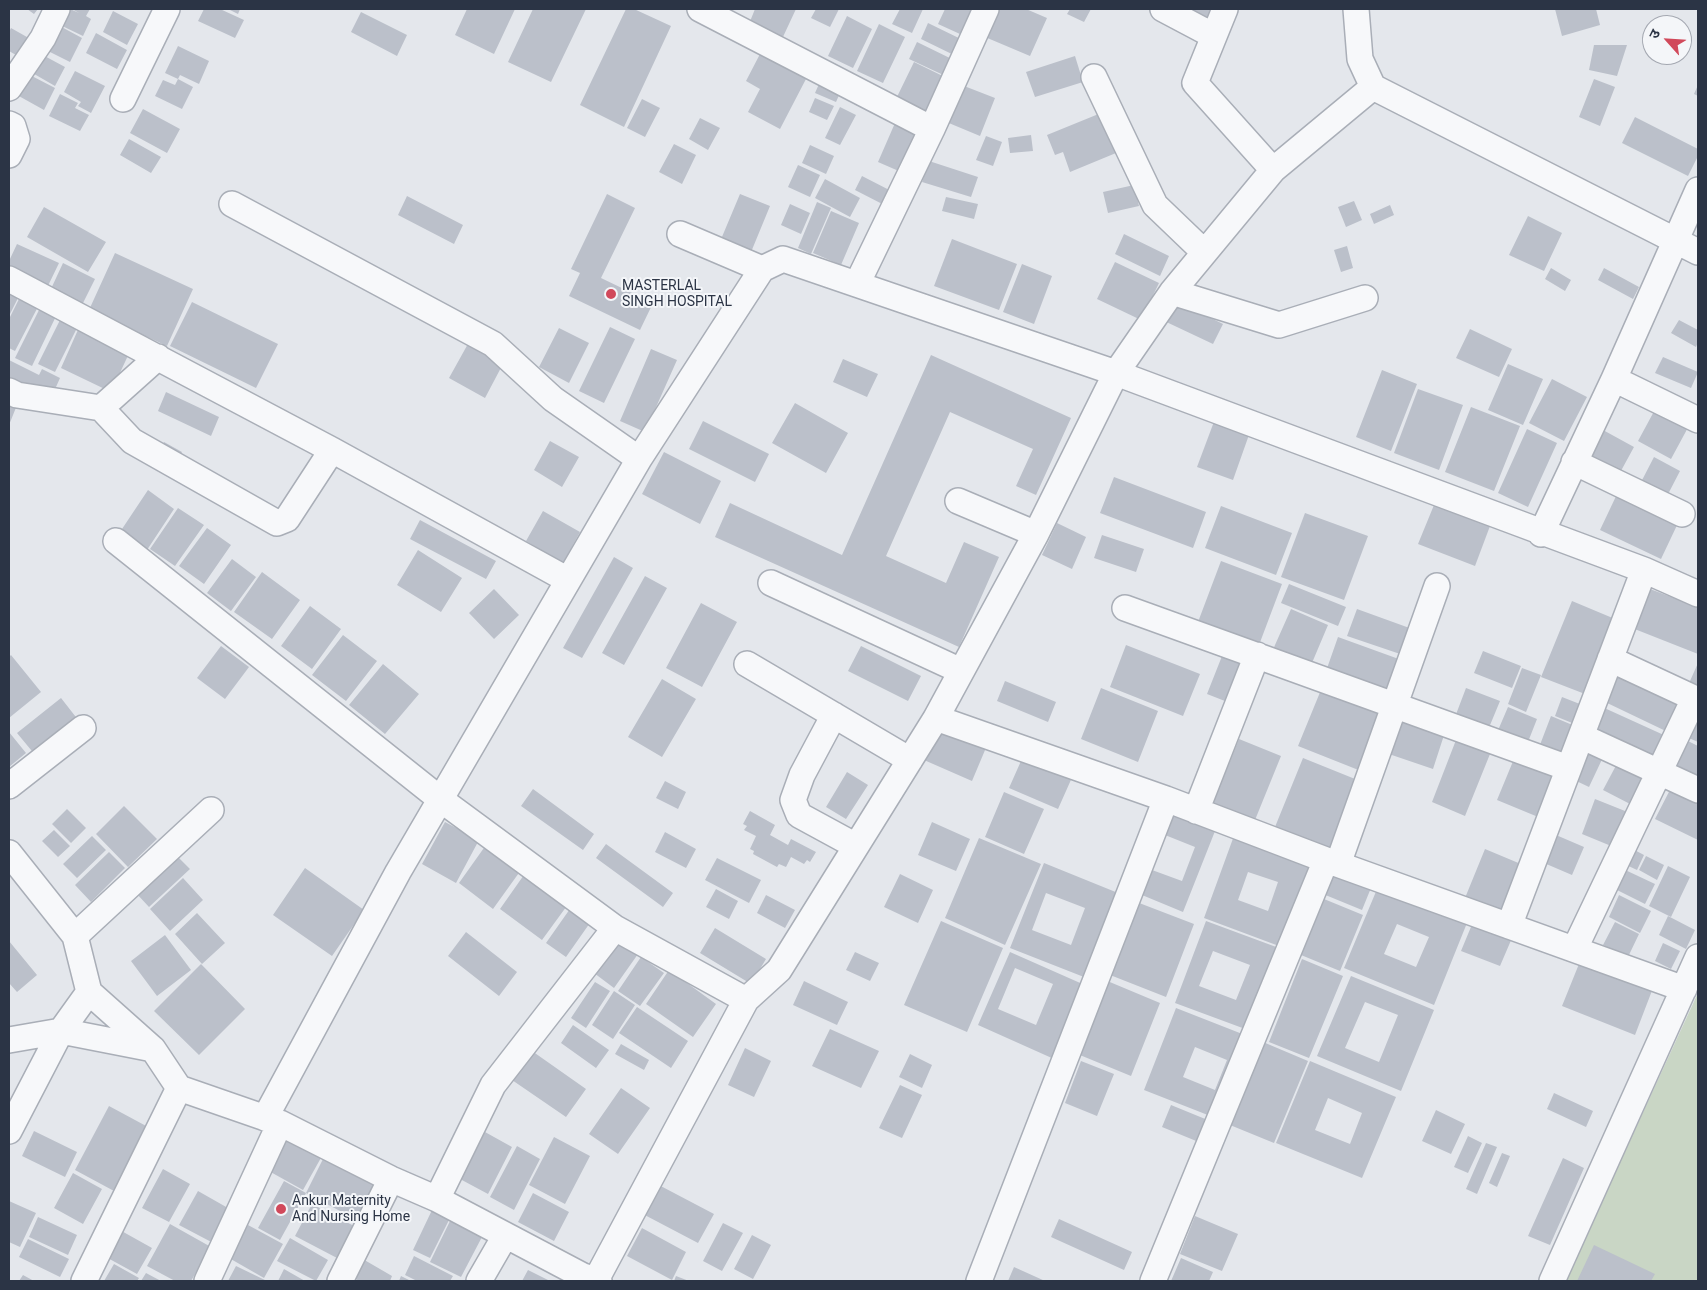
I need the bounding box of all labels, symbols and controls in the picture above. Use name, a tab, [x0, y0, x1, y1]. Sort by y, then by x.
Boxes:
north arrow	[1642, 15, 1692, 65]
text: उ	[1645, 27, 1663, 41]
place label: MASTERLAL SINGH HOSPITAL	[622, 278, 732, 310]
marker: MASTERLAL SINGH HOSPITAL	[604, 287, 618, 301]
place label: Ankur Maternity And Nursing Home	[292, 1193, 410, 1226]
marker: Ankur Maternity And Nursing Home	[274, 1202, 288, 1216]

